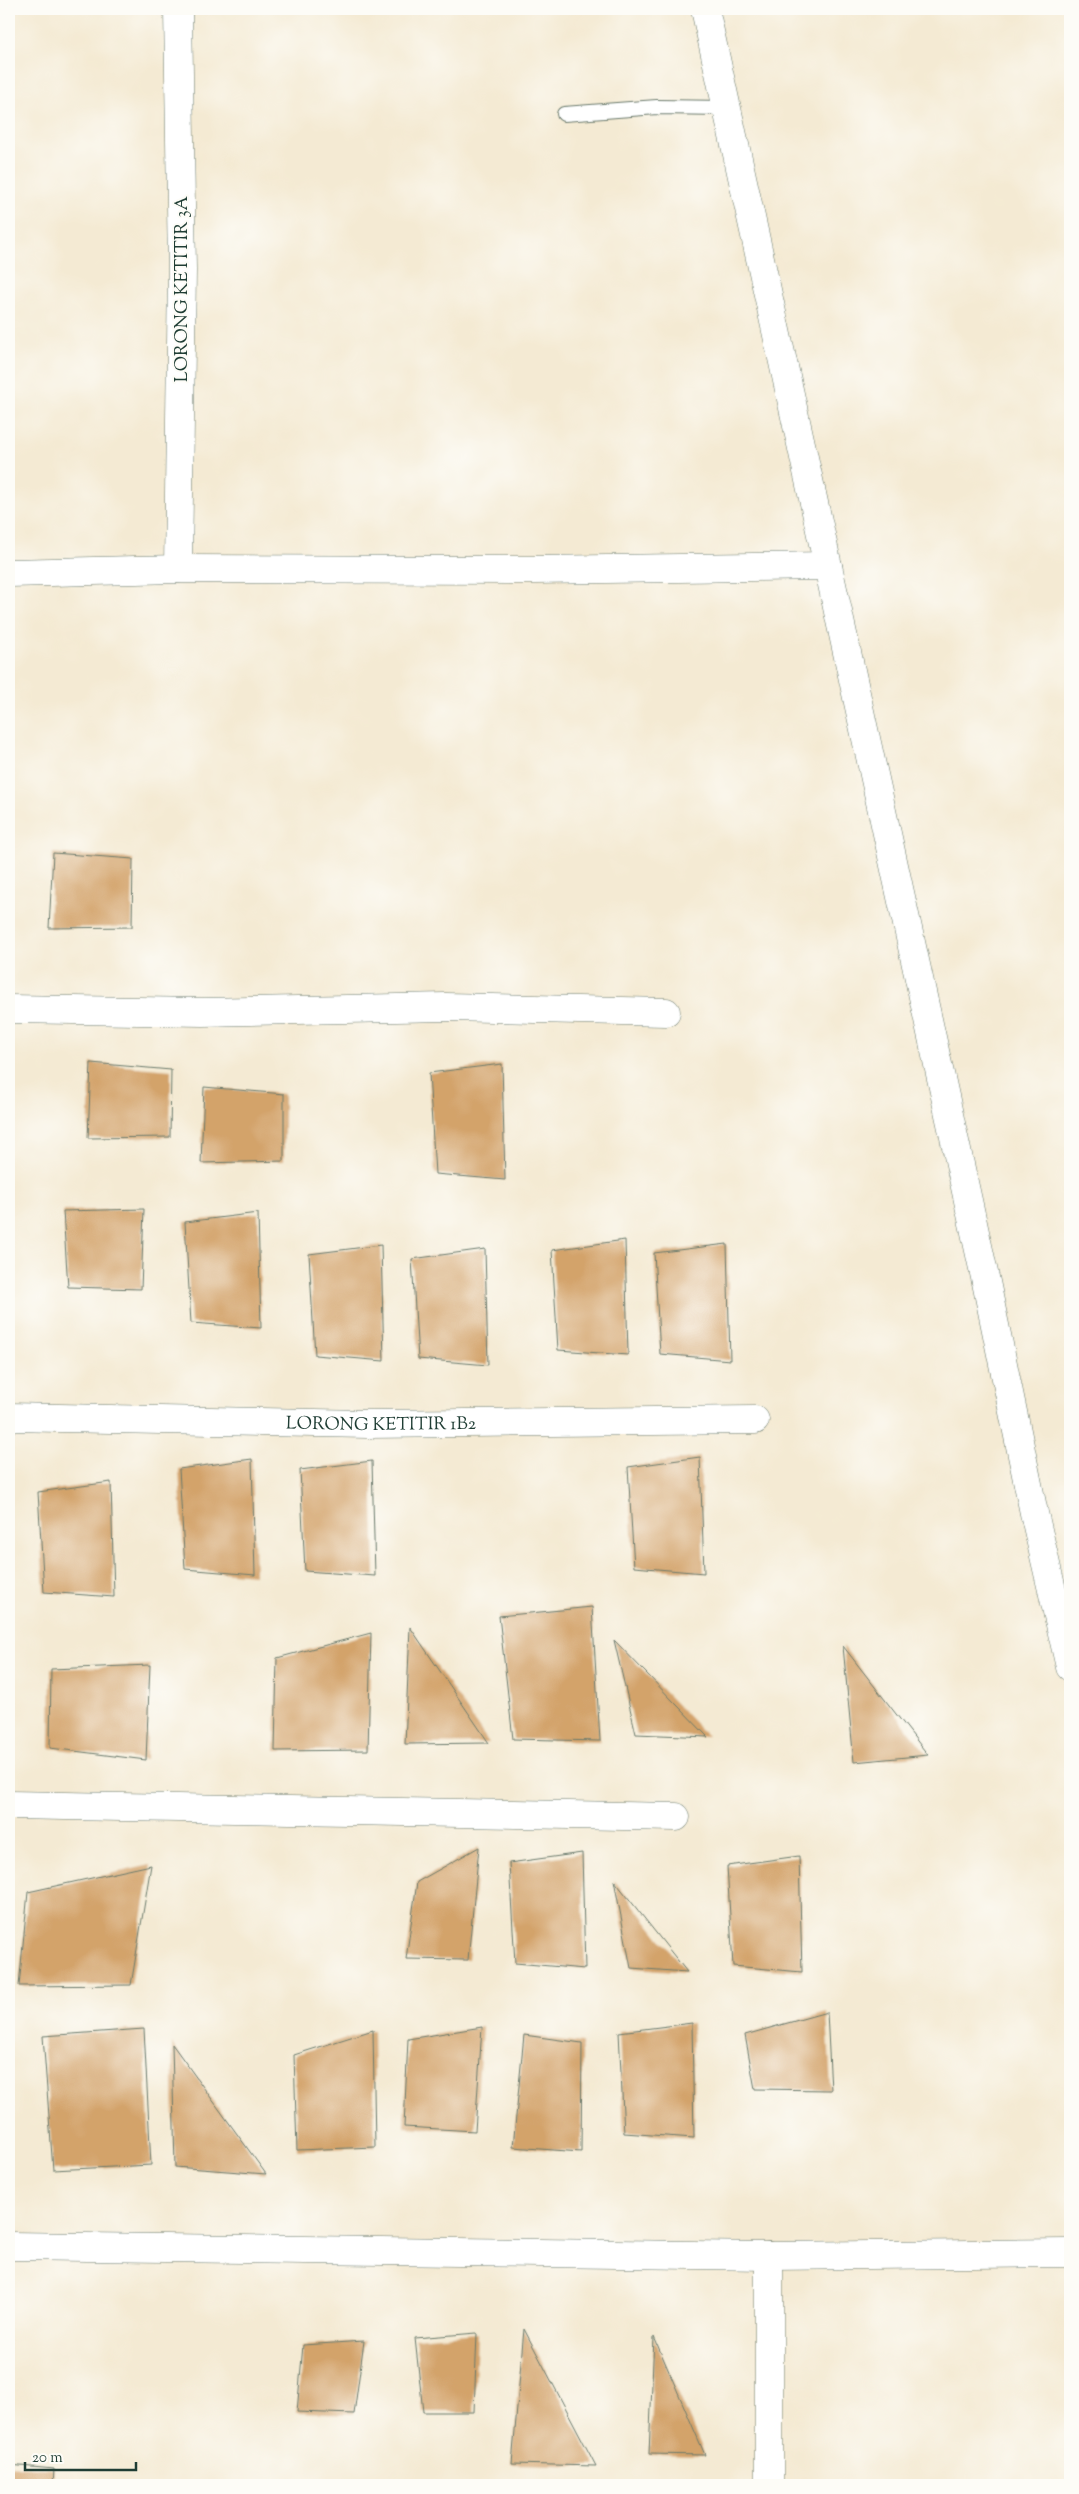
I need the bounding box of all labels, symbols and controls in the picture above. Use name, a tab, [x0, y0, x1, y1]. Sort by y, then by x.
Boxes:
street label: LORONG KETITIR 3A	[170, 195, 196, 382]
street label: LORONG KETITIR 1B2	[286, 1411, 477, 1439]
scale bar	[25, 2439, 136, 2471]
text: 20 m	[32, 2448, 63, 2469]

